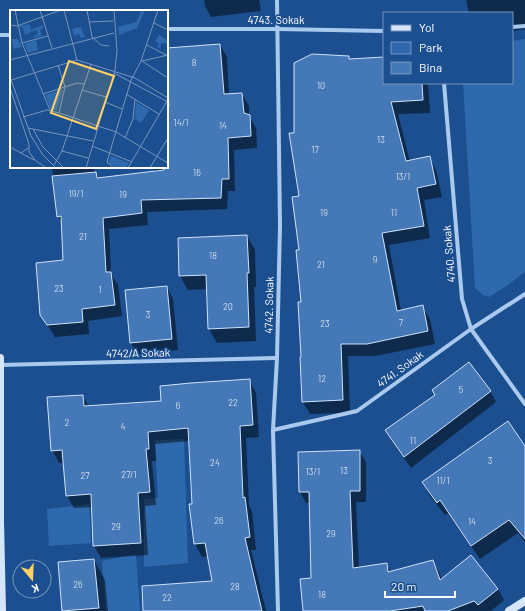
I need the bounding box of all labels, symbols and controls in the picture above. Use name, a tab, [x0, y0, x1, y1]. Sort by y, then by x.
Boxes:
inset map	[10, 10, 168, 168]
legend	[383, 12, 513, 84]
street label: 4743. Sokak	[248, 13, 305, 26]
text: Yol	[419, 20, 434, 34]
text: Park	[419, 40, 443, 54]
house number: 8	[192, 57, 197, 68]
text: Bina	[419, 60, 442, 74]
house number: 10	[317, 80, 325, 91]
house number: 14/1	[174, 117, 188, 128]
house number: 14	[219, 120, 227, 131]
house number: 13	[377, 134, 385, 145]
house number: 17	[311, 144, 319, 155]
house number: 16	[193, 167, 201, 178]
house number: 13/1	[396, 171, 410, 182]
house number: 19/1	[69, 188, 83, 199]
house number: 19	[119, 189, 127, 200]
house number: 19	[320, 207, 328, 218]
house number: 11	[391, 207, 397, 218]
street label: 4740. Sokak	[439, 224, 457, 283]
house number: 21	[79, 231, 87, 242]
house number: 18	[209, 250, 217, 261]
house number: 9	[373, 254, 378, 265]
house number: 21	[317, 259, 325, 270]
street label: 4742. Sokak	[262, 276, 276, 334]
house number: 23	[54, 283, 64, 294]
house number: 1	[98, 284, 102, 295]
house number: 20	[223, 301, 233, 312]
house number: 3	[146, 309, 151, 320]
house number: 7	[399, 317, 404, 328]
house number: 23	[320, 318, 330, 329]
street label: 4742/A Sokak	[106, 345, 171, 360]
street label: 4741. Sokak	[374, 347, 426, 390]
house number: 12	[318, 373, 326, 384]
house number: 5	[459, 384, 464, 395]
house number: 22	[228, 397, 238, 408]
house number: 6	[176, 400, 181, 411]
house number: 2	[65, 417, 70, 428]
house number: 4	[121, 421, 126, 432]
house number: 11	[410, 435, 416, 446]
house number: 3	[488, 455, 493, 466]
house number: 24	[210, 457, 220, 468]
house number: 13	[340, 465, 348, 476]
house number: 13/1	[306, 466, 320, 477]
house number: 27/1	[121, 469, 137, 480]
house number: 27	[80, 470, 90, 481]
house number: 11/1	[436, 475, 450, 486]
house number: 26	[214, 515, 224, 526]
house number: 14	[468, 516, 476, 527]
house number: 29	[111, 521, 121, 532]
house number: 29	[326, 528, 336, 539]
north arrow	[12, 559, 52, 599]
scale bar	[385, 573, 455, 599]
house number: 26	[73, 579, 83, 590]
text: 20 m	[391, 579, 417, 593]
house number: 28	[230, 581, 240, 592]
text: K	[30, 582, 41, 596]
house number: 18	[318, 589, 326, 600]
house number: 22	[162, 592, 172, 603]

